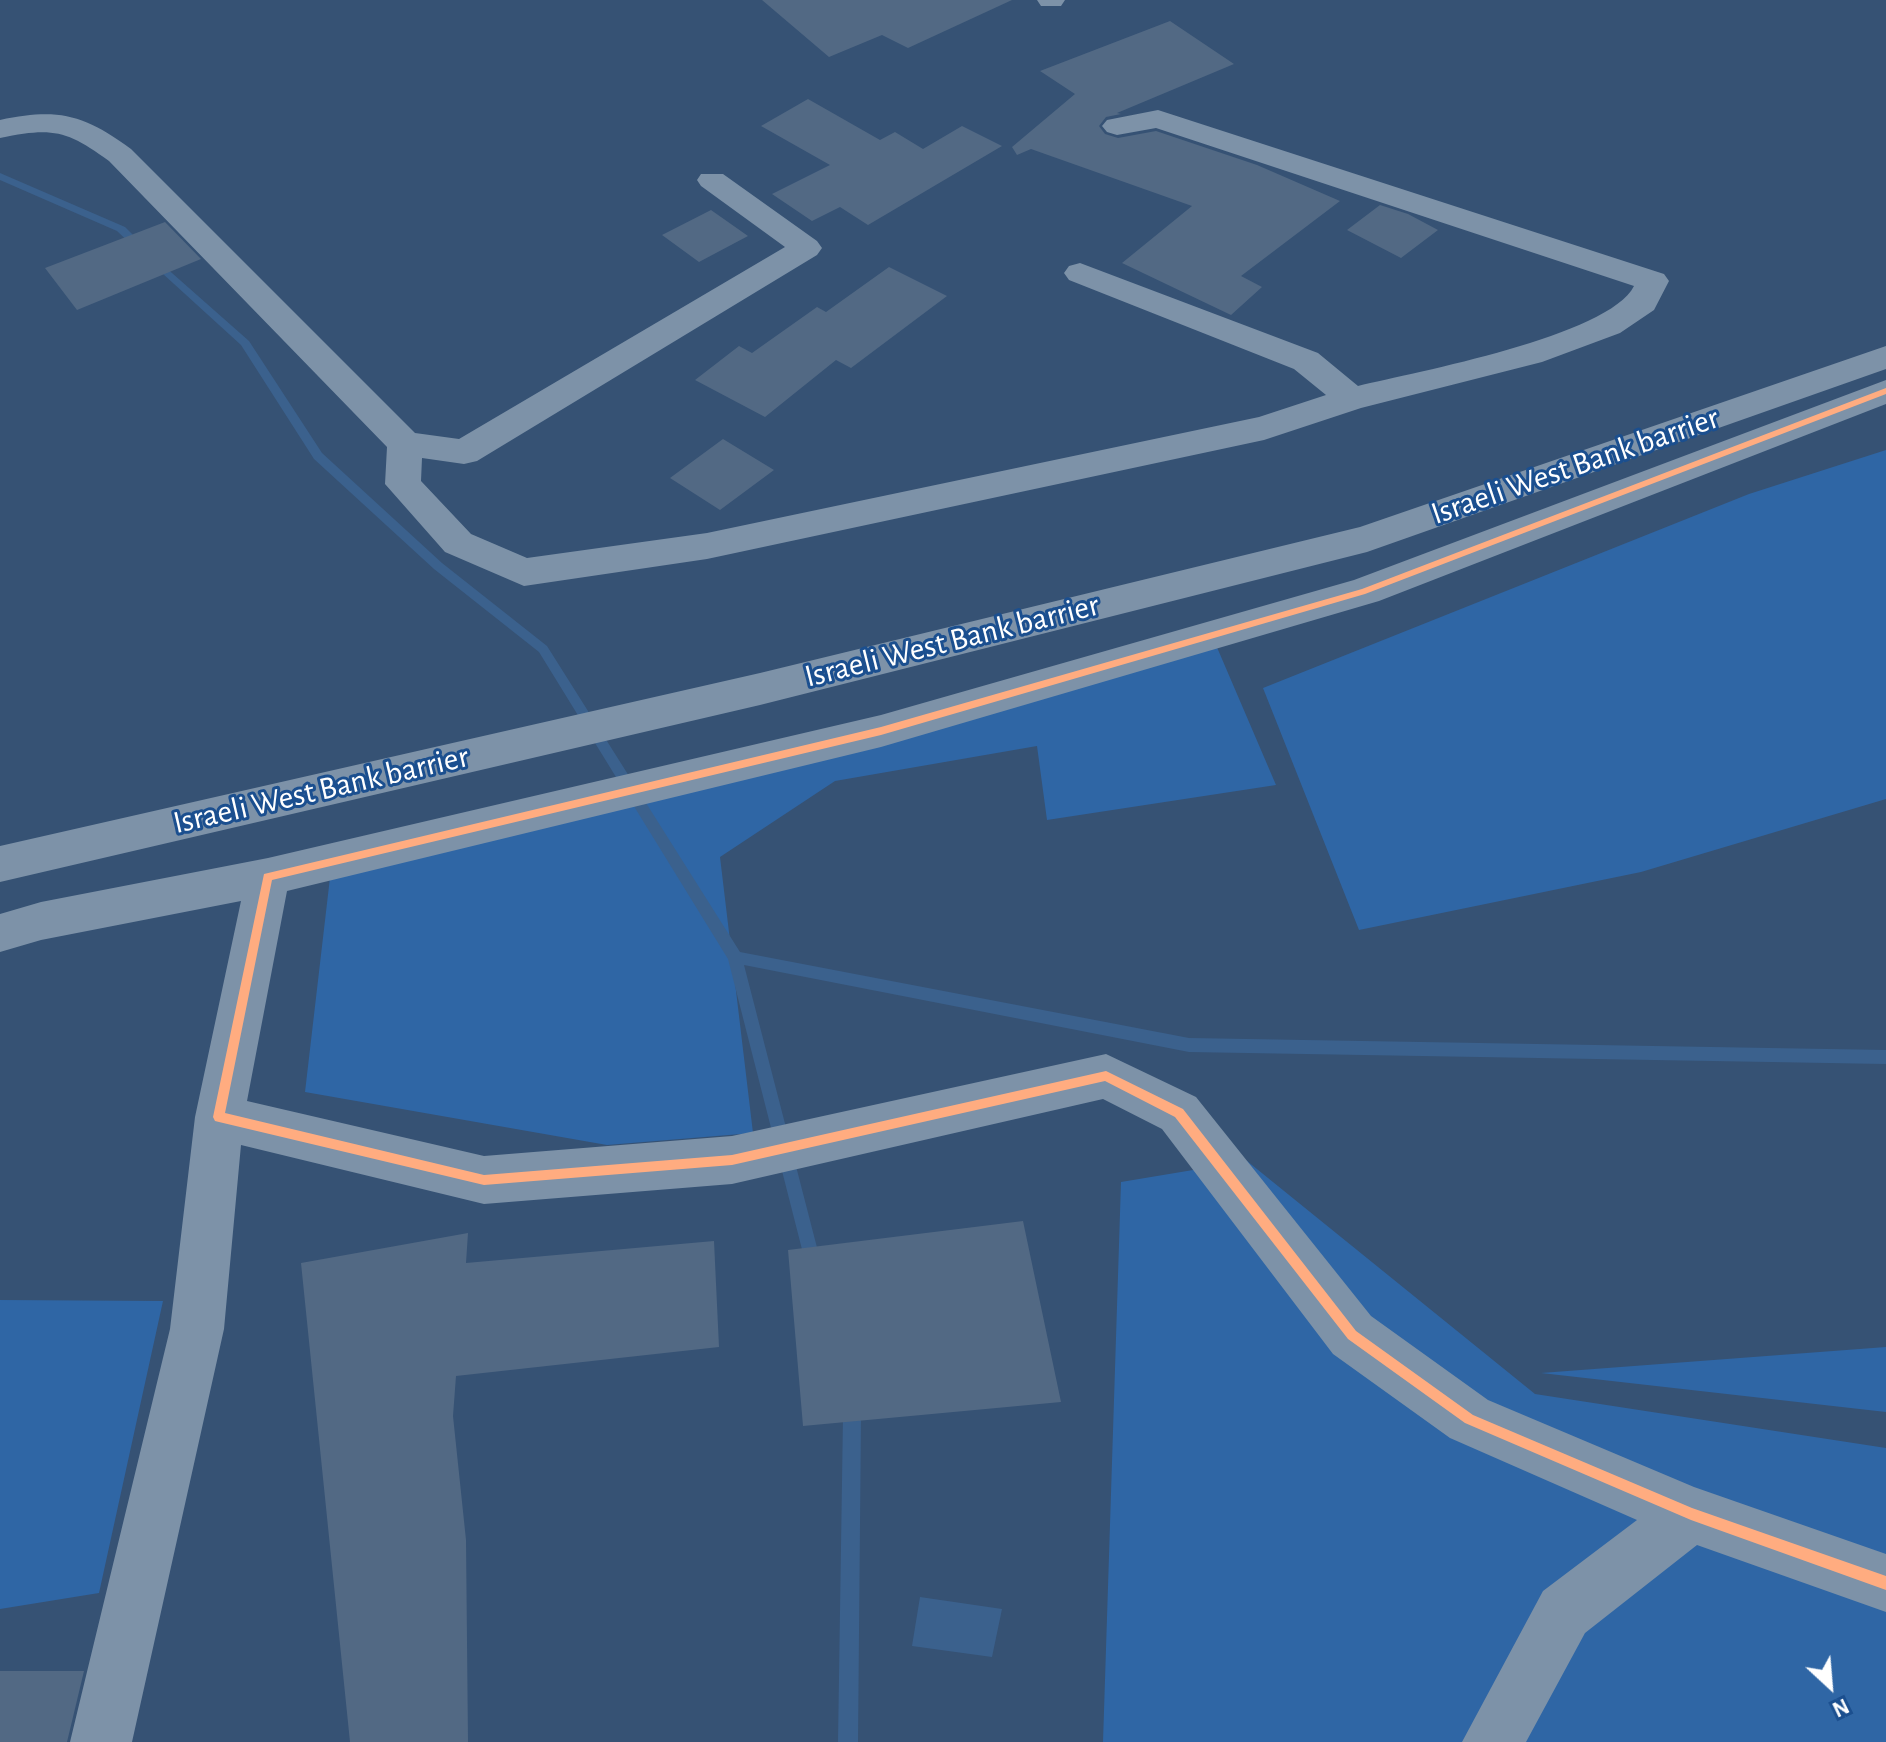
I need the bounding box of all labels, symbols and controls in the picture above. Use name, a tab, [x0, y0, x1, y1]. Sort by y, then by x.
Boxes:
street label: Israeli West Bank barrier	[1426, 399, 1724, 533]
street label: Israeli West Bank barrier	[801, 586, 1103, 696]
street label: Israeli West Bank barrier	[170, 737, 472, 843]
north arrow	[1790, 1646, 1870, 1726]
text: N	[1829, 1694, 1852, 1721]

